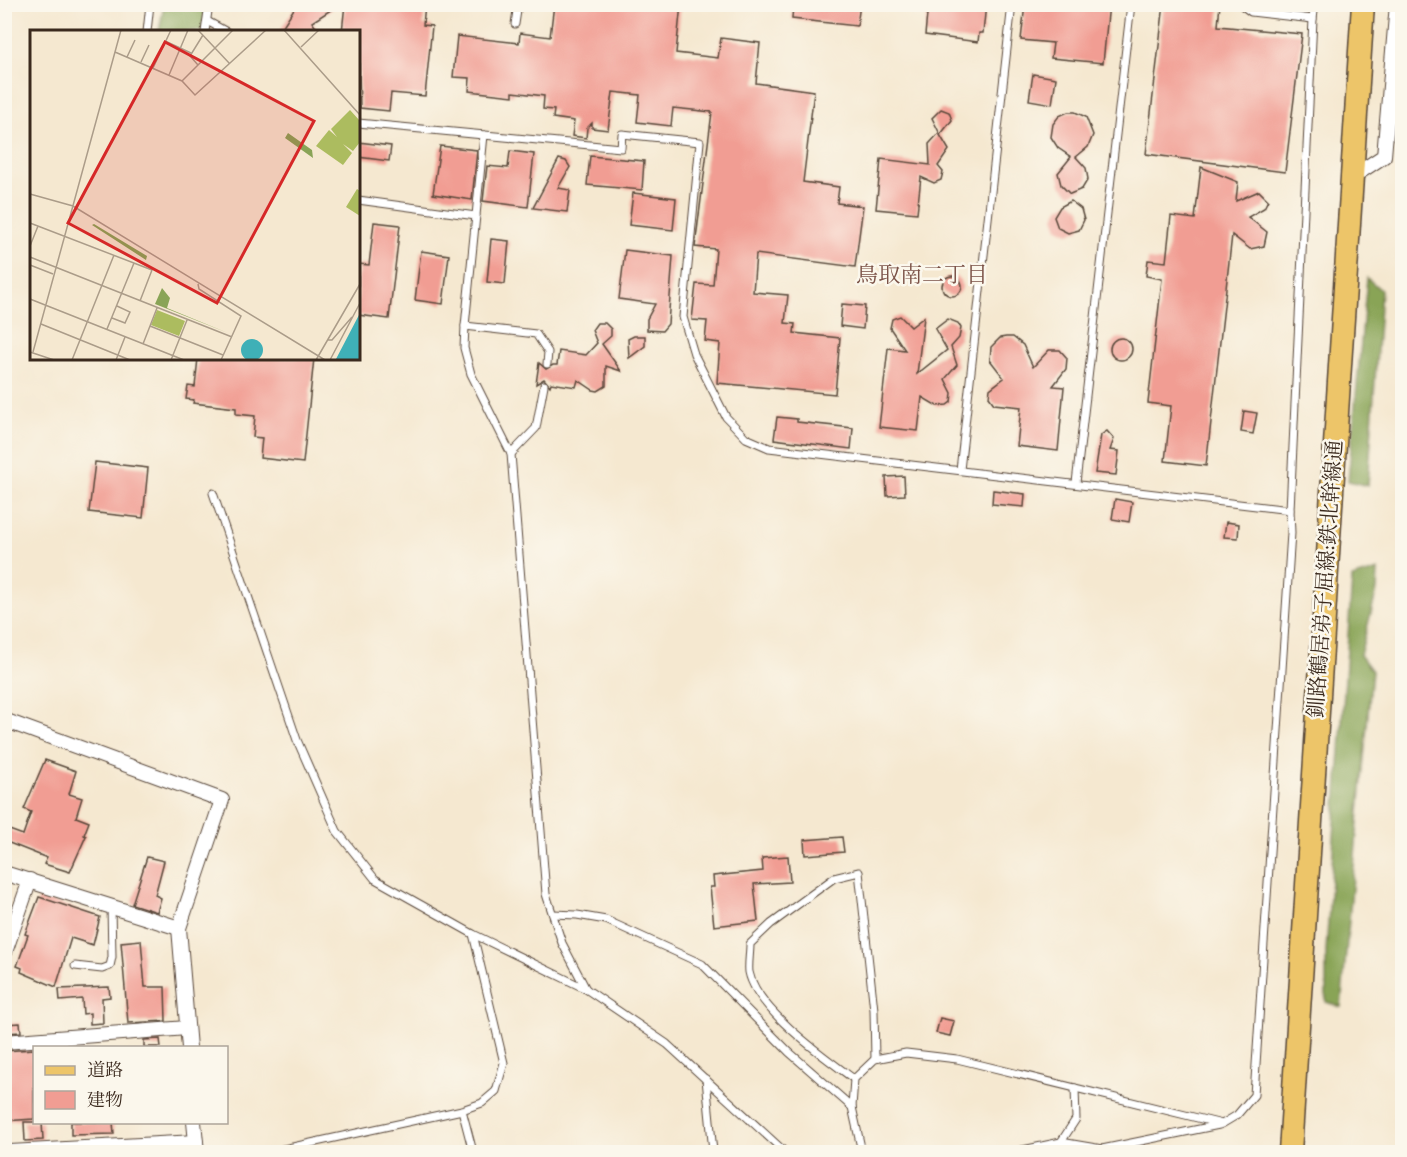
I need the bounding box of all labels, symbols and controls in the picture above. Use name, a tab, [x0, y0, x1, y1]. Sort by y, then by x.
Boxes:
inset map	[30, 30, 360, 360]
district label: 鳥取南二丁目	[856, 261, 988, 293]
street label: 釧路鶴居弟子屈線:鉄北幹線通	[1302, 439, 1352, 719]
legend	[33, 1046, 228, 1124]
text: 道路	[87, 1059, 123, 1085]
text: 建物	[87, 1089, 123, 1115]

